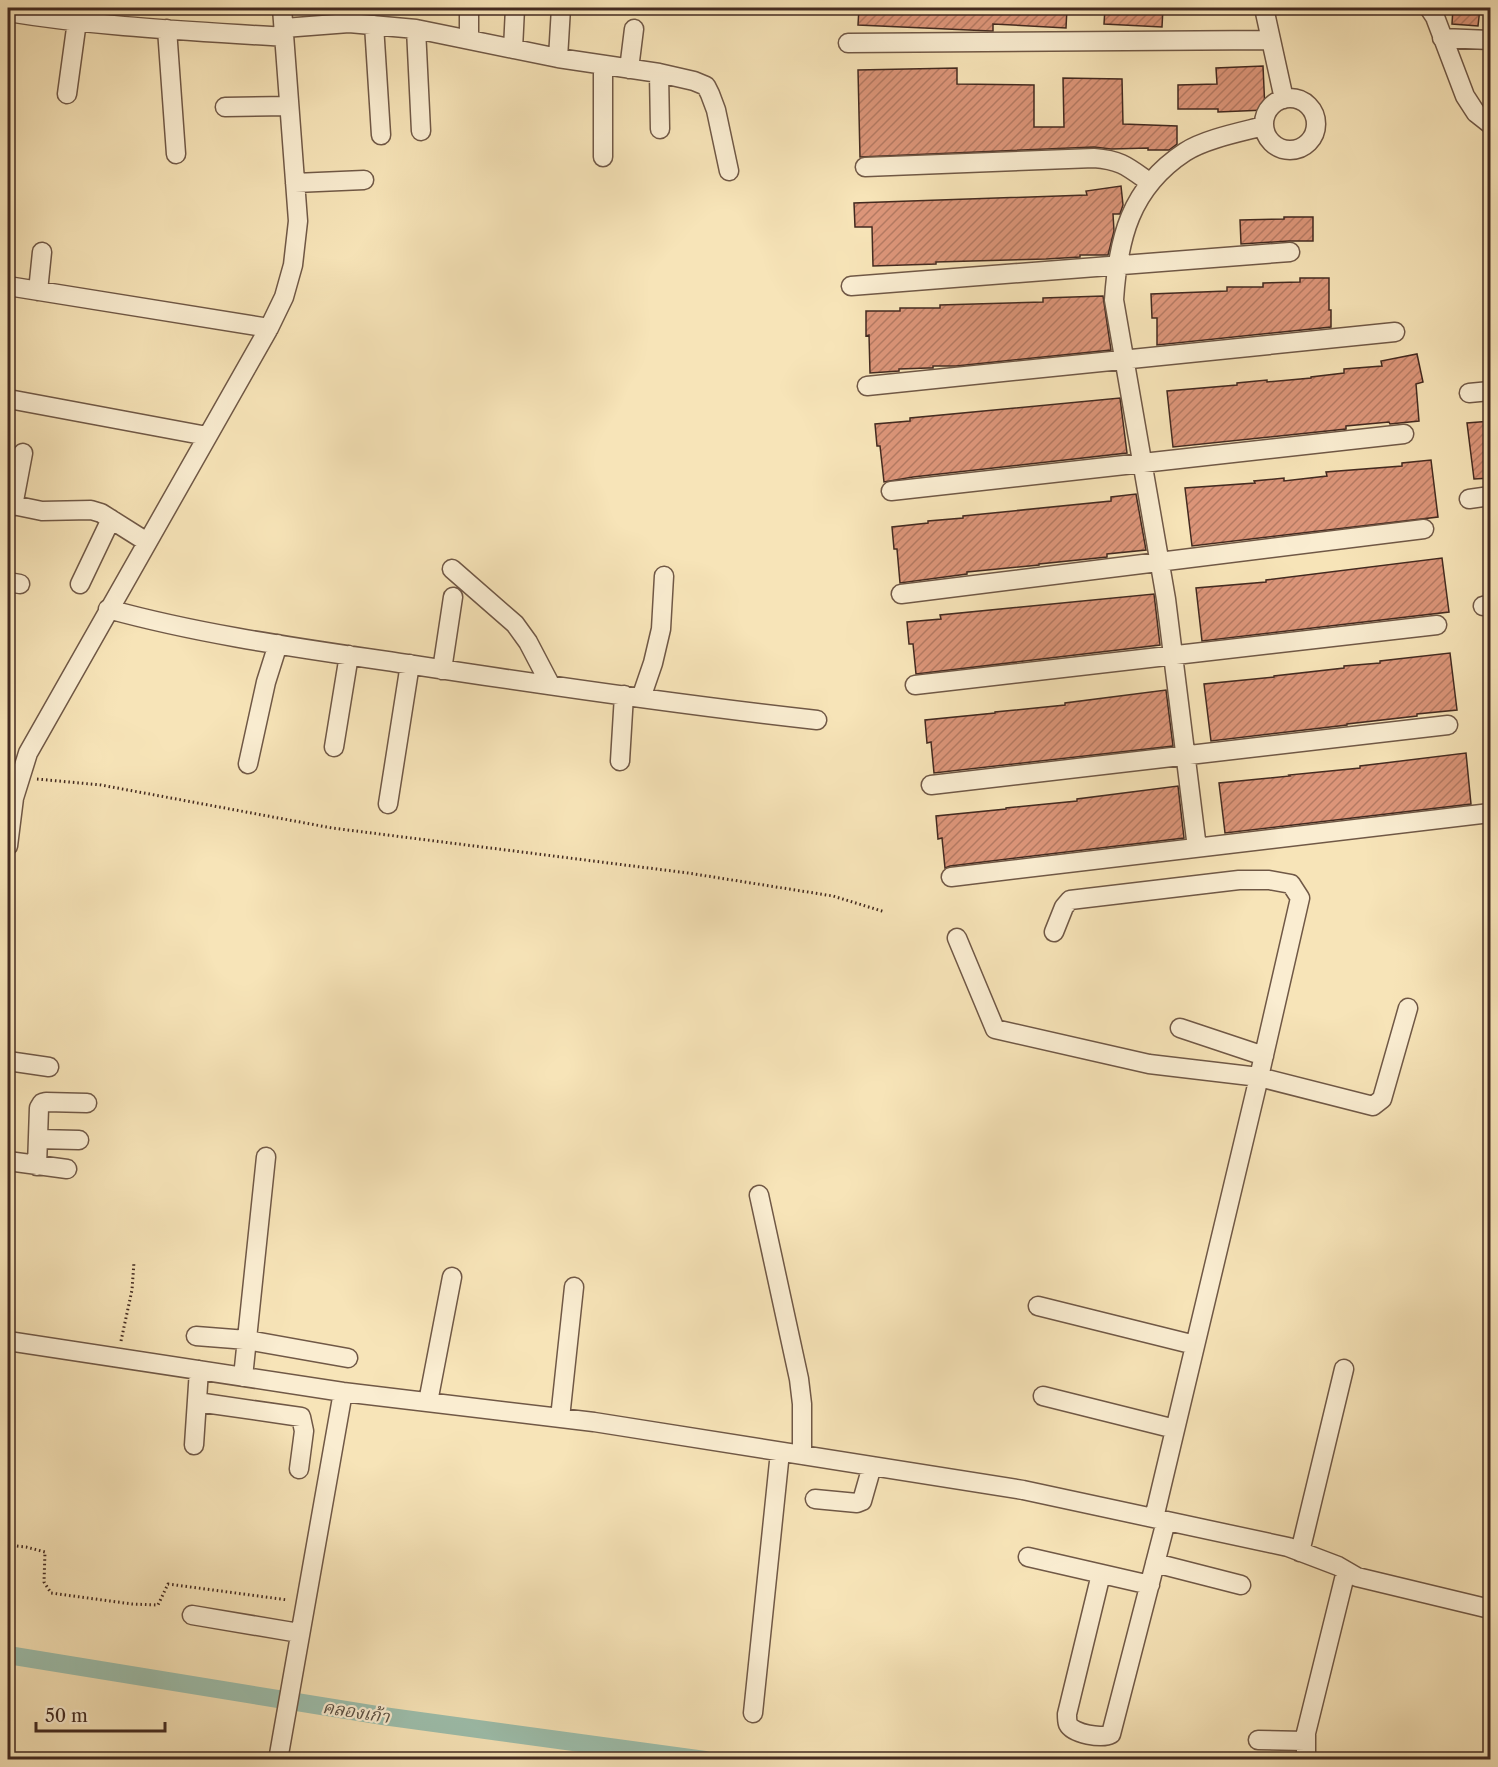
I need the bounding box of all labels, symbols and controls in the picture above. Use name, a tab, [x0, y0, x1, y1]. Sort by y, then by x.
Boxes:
scale bar	[36, 1695, 165, 1733]
water label: คลองเก้า	[321, 1696, 392, 1728]
text: 50 m	[45, 1705, 88, 1727]

